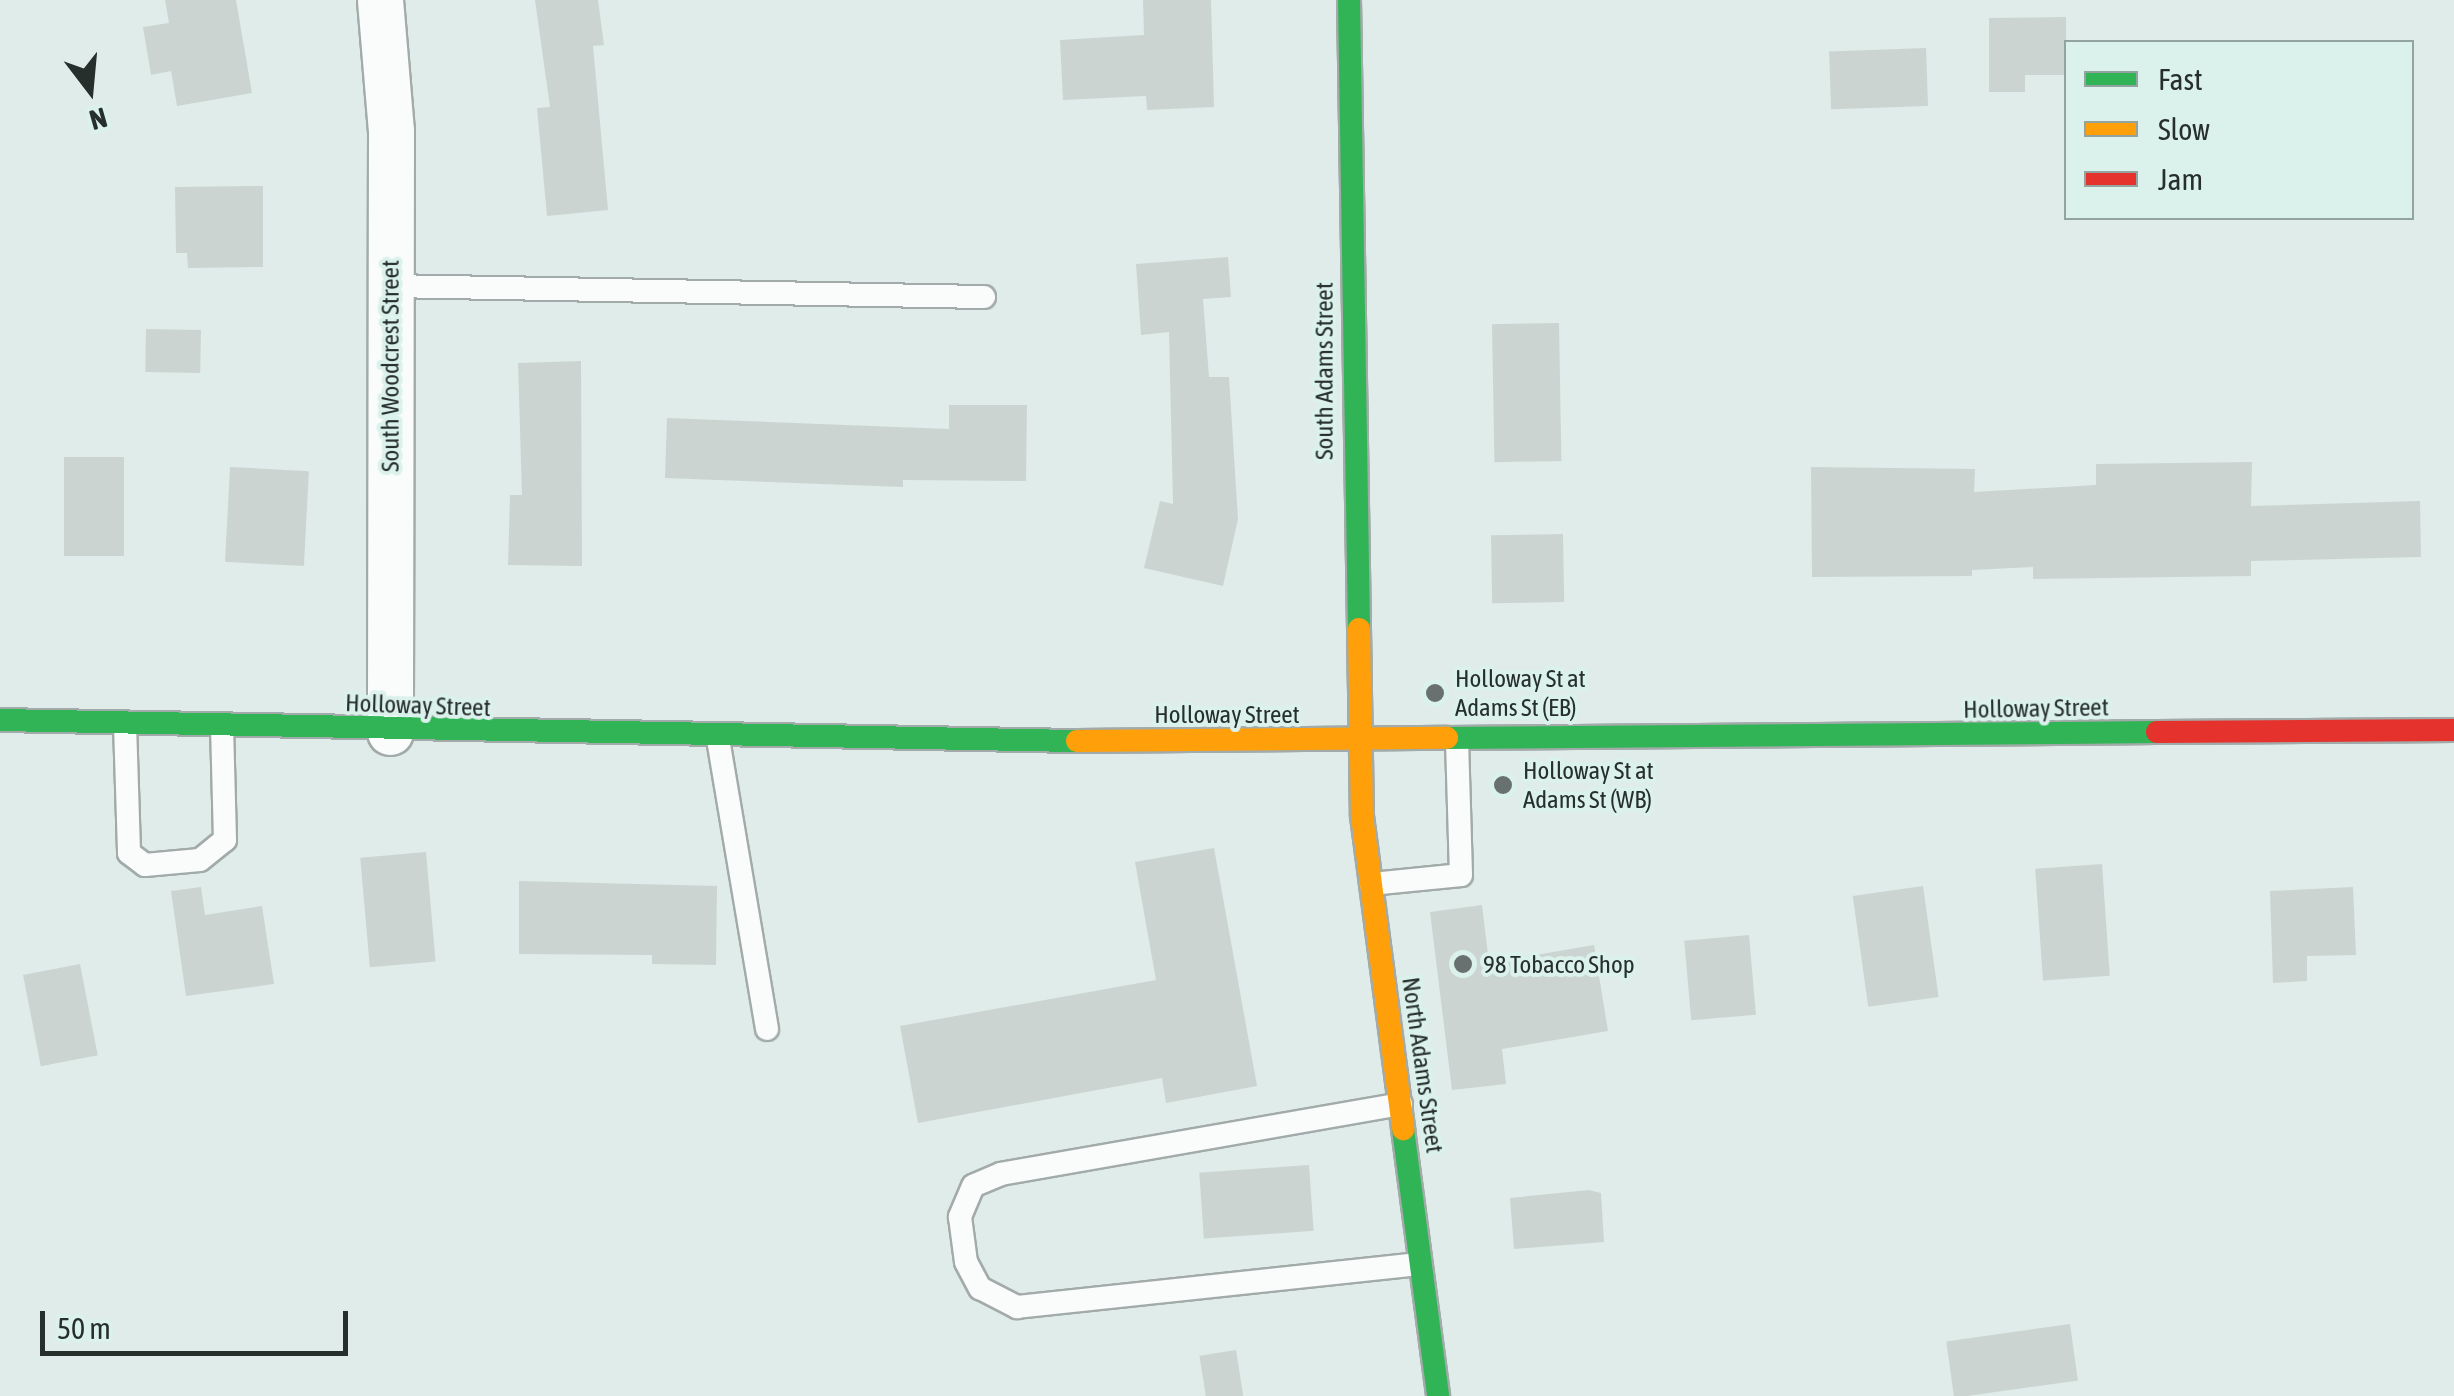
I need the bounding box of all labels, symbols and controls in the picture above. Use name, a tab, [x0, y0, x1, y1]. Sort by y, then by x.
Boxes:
north arrow	[40, 40, 140, 140]
legend	[2064, 40, 2414, 220]
text: Fast	[2158, 62, 2203, 96]
text: N	[86, 101, 111, 136]
text: Slow	[2158, 112, 2210, 146]
text: Jam	[2158, 162, 2203, 196]
street label: South Woodcrest Street	[375, 260, 405, 472]
street label: South Adams Street	[1309, 282, 1339, 460]
place label: Holloway St at Adams St (EB)	[1455, 664, 1586, 723]
marker: Holloway St at Adams St (EB)	[1424, 682, 1446, 704]
street label: Holloway Street	[345, 687, 491, 723]
street label: Holloway Street	[1963, 692, 2109, 724]
street label: Holloway Street	[1154, 699, 1300, 729]
place label: Holloway St at Adams St (WB)	[1523, 756, 1654, 815]
marker: Holloway St at Adams St (WB)	[1492, 774, 1514, 796]
place label: 98 Tobacco Shop	[1483, 949, 1635, 979]
marker: 98 Tobacco Shop	[1452, 953, 1474, 975]
street label: North Adams Street	[1396, 975, 1450, 1155]
scale bar	[45, 1291, 352, 1353]
text: 50 m	[57, 1311, 111, 1345]

